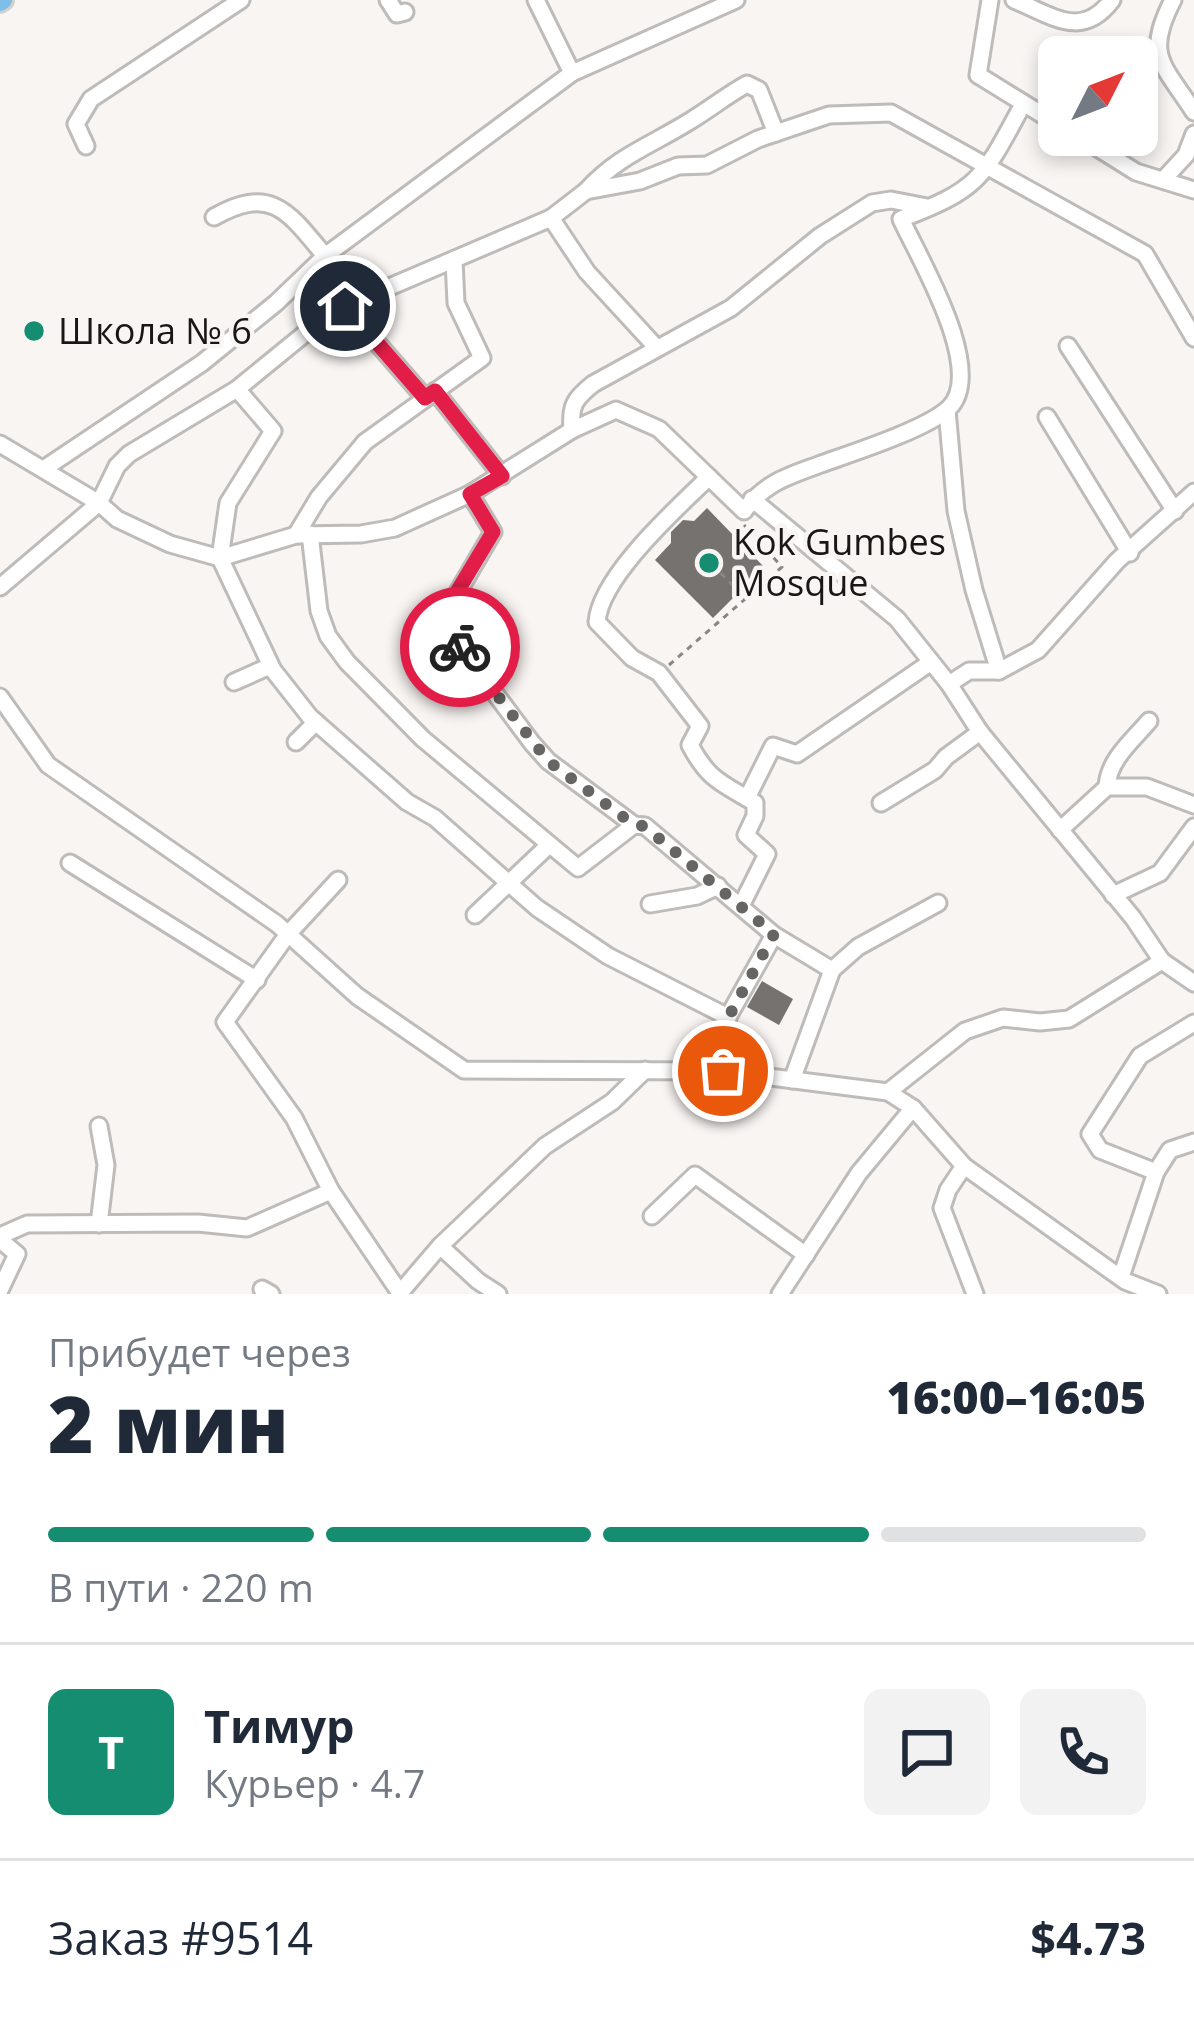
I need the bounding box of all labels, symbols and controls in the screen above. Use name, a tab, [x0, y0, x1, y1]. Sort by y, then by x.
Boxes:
north arrow	[1038, 36, 1158, 156]
map controls	[1038, 36, 1158, 156]
pin	[294, 255, 396, 357]
icon: home	[312, 273, 378, 339]
place label: Школа № 6	[58, 306, 252, 355]
marker: Школа № 6	[21, 318, 47, 344]
place label: Kok Gumbes Mosque	[733, 517, 946, 607]
marker: Kok Gumbes Mosque	[696, 550, 722, 576]
courier	[400, 587, 520, 707]
icon: bike	[427, 614, 493, 680]
pin	[672, 1020, 774, 1122]
icon: bag	[690, 1038, 756, 1104]
text: Прибудет через	[48, 1325, 351, 1378]
text: 16:00–16:05	[887, 1366, 1146, 1427]
text: 2 мин	[48, 1370, 289, 1476]
text: В пути · 220 m	[48, 1560, 314, 1613]
button: chat	[864, 1689, 990, 1815]
button: phone	[1020, 1689, 1146, 1815]
text: Тимур	[204, 1695, 355, 1756]
text: Т	[98, 1721, 124, 1782]
text: Курьер · 4.7	[204, 1756, 425, 1809]
text: Заказ #9514	[48, 1907, 313, 1968]
text: $4.73	[1030, 1907, 1146, 1968]

